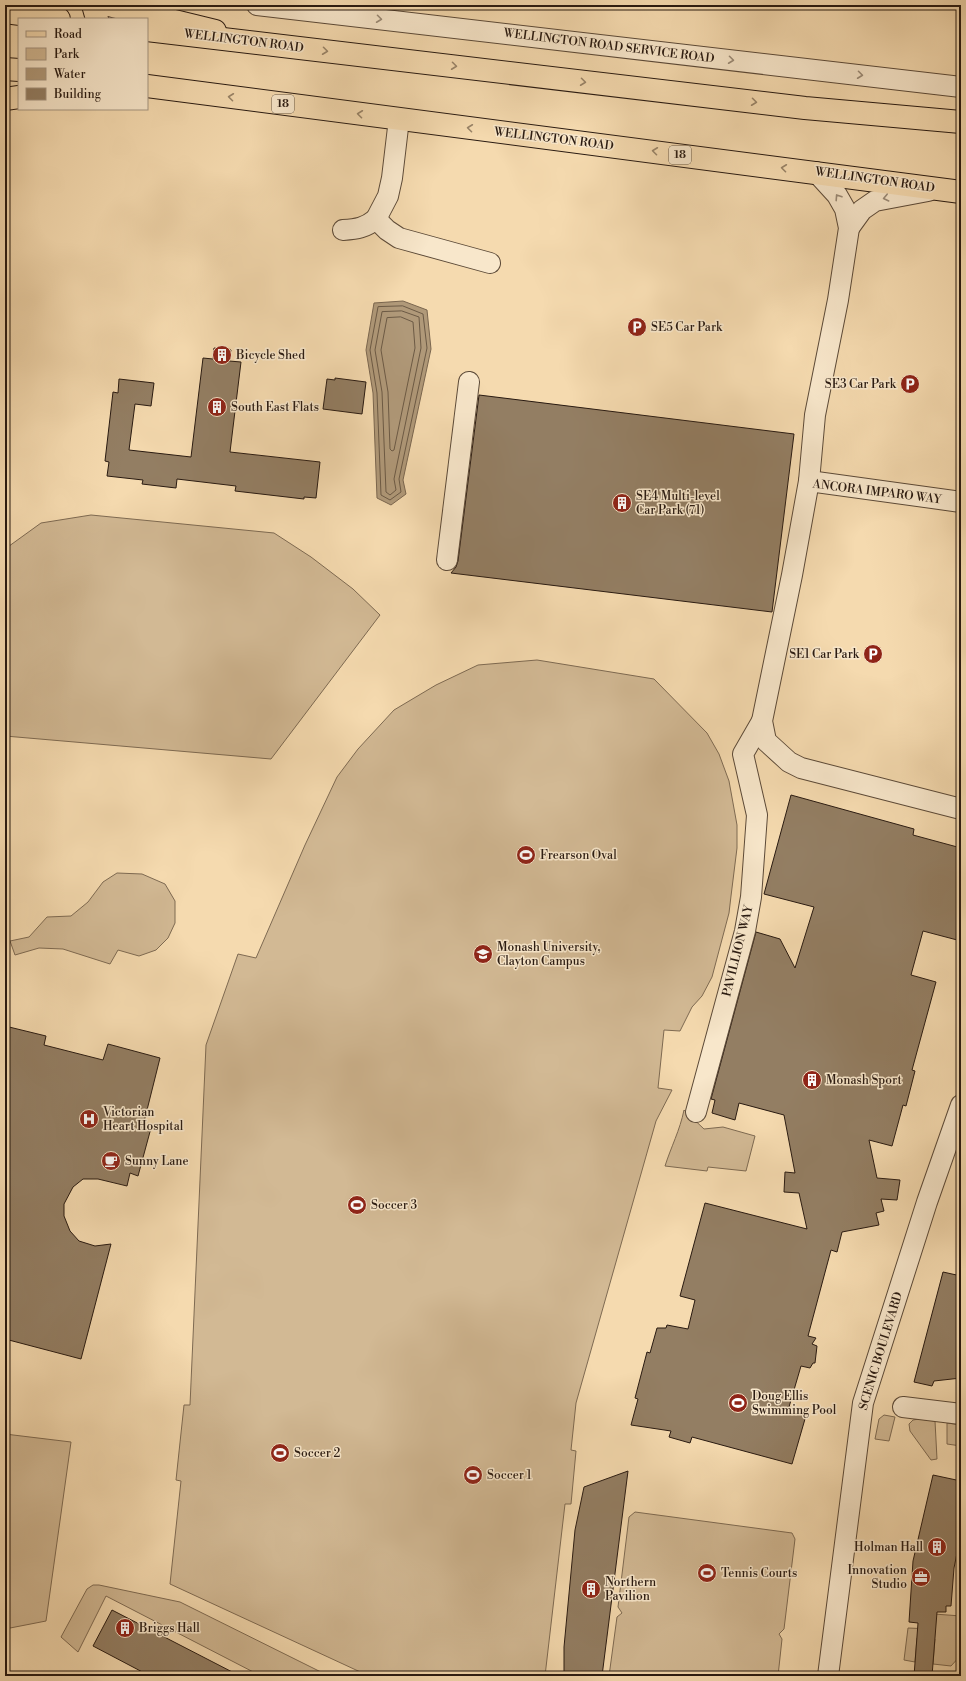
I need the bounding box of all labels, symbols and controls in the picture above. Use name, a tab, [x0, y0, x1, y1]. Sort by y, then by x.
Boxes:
one-way arrow	[376, 14, 382, 23]
legend	[18, 18, 148, 110]
street label: WELLINGTON ROAD SERVICE ROAD	[502, 25, 715, 66]
street label: WELLINGTON ROAD	[182, 26, 305, 56]
text: Road	[54, 27, 82, 42]
one-way arrow	[322, 46, 328, 55]
text: Park	[54, 47, 80, 62]
one-way arrow	[728, 55, 734, 64]
one-way arrow	[451, 62, 457, 71]
text: Water	[53, 67, 86, 82]
one-way arrow	[857, 70, 863, 79]
one-way arrow	[580, 77, 586, 86]
text: Building	[53, 87, 102, 102]
one-way arrow	[228, 93, 234, 102]
road number: 18	[272, 95, 294, 113]
one-way arrow	[751, 97, 757, 106]
one-way arrow	[357, 110, 363, 119]
one-way arrow	[467, 124, 473, 133]
street label: WELLINGTON ROAD	[492, 124, 615, 154]
road number: 18	[669, 146, 691, 164]
one-way arrow	[652, 147, 658, 156]
one-way arrow	[781, 164, 787, 173]
street label: WELLINGTON ROAD	[813, 164, 936, 196]
one-way arrow	[835, 194, 843, 201]
one-way arrow	[882, 194, 889, 202]
parking icon: SE5 Car Park	[626, 316, 648, 338]
place label: SE5 Car Park	[651, 320, 723, 335]
building icon: Bicycle Shed	[211, 344, 233, 366]
place label: Bicycle Shed	[235, 348, 305, 363]
parking icon: SE3 Car Park	[899, 373, 921, 395]
place label: SE3 Car Park	[825, 377, 897, 392]
building icon: South East Flats	[206, 396, 228, 418]
place label: South East Flats	[231, 400, 319, 415]
street label: ANCORA IMPARO WAY	[811, 477, 943, 507]
place label: SE4 Multi-level Car Park (71)	[636, 489, 720, 518]
building icon: SE4 Multi-level Car Park (71)	[611, 492, 633, 514]
parking icon: SE1 Car Park	[862, 643, 884, 665]
place label: SE1 Car Park	[789, 647, 860, 662]
sports icon: Frearson Oval	[515, 844, 537, 866]
place label: Frearson Oval	[540, 848, 617, 863]
street label: PAVILLION WAY	[719, 903, 757, 998]
place label: Monash University, Clayton Campus	[497, 940, 601, 969]
school or university icon: Monash University, Clayton Campus	[472, 943, 494, 965]
building icon: Monash Sport	[801, 1069, 823, 1091]
place label: Monash Sport	[826, 1073, 903, 1088]
place label: Victorian Heart Hospital	[102, 1105, 184, 1134]
hospital icon: Victorian Heart Hospital	[78, 1108, 100, 1130]
cafe icon: Sunny Lane	[100, 1150, 122, 1172]
place label: Sunny Lane	[125, 1154, 188, 1169]
sports icon: Soccer 3	[346, 1194, 368, 1216]
place label: Soccer 3	[371, 1198, 417, 1213]
street label: SCENIC BOULEVARD	[856, 1290, 906, 1412]
place label: Doug Ellis Swimming Pool	[752, 1389, 837, 1418]
sports icon: Doug Ellis Swimming Pool	[727, 1392, 749, 1414]
sports icon: Soccer 2	[269, 1442, 291, 1464]
place label: Soccer 2	[294, 1446, 340, 1461]
sports icon: Soccer 1	[462, 1464, 484, 1486]
place label: Soccer 1	[487, 1468, 532, 1483]
building icon: Holman Hall	[926, 1536, 948, 1558]
place label: Holman Hall	[854, 1540, 923, 1555]
sports icon: Tennis Courts	[696, 1562, 718, 1584]
place label: Innovation Studio	[848, 1563, 907, 1592]
place label: Tennis Courts	[721, 1566, 797, 1581]
office icon: Innovation Studio	[910, 1566, 932, 1588]
place label: Northern Pavilion	[605, 1575, 656, 1604]
building icon: Northern Pavilion	[580, 1578, 602, 1600]
building icon: Briggs Hall	[114, 1617, 136, 1639]
place label: Briggs Hall	[138, 1621, 200, 1636]

